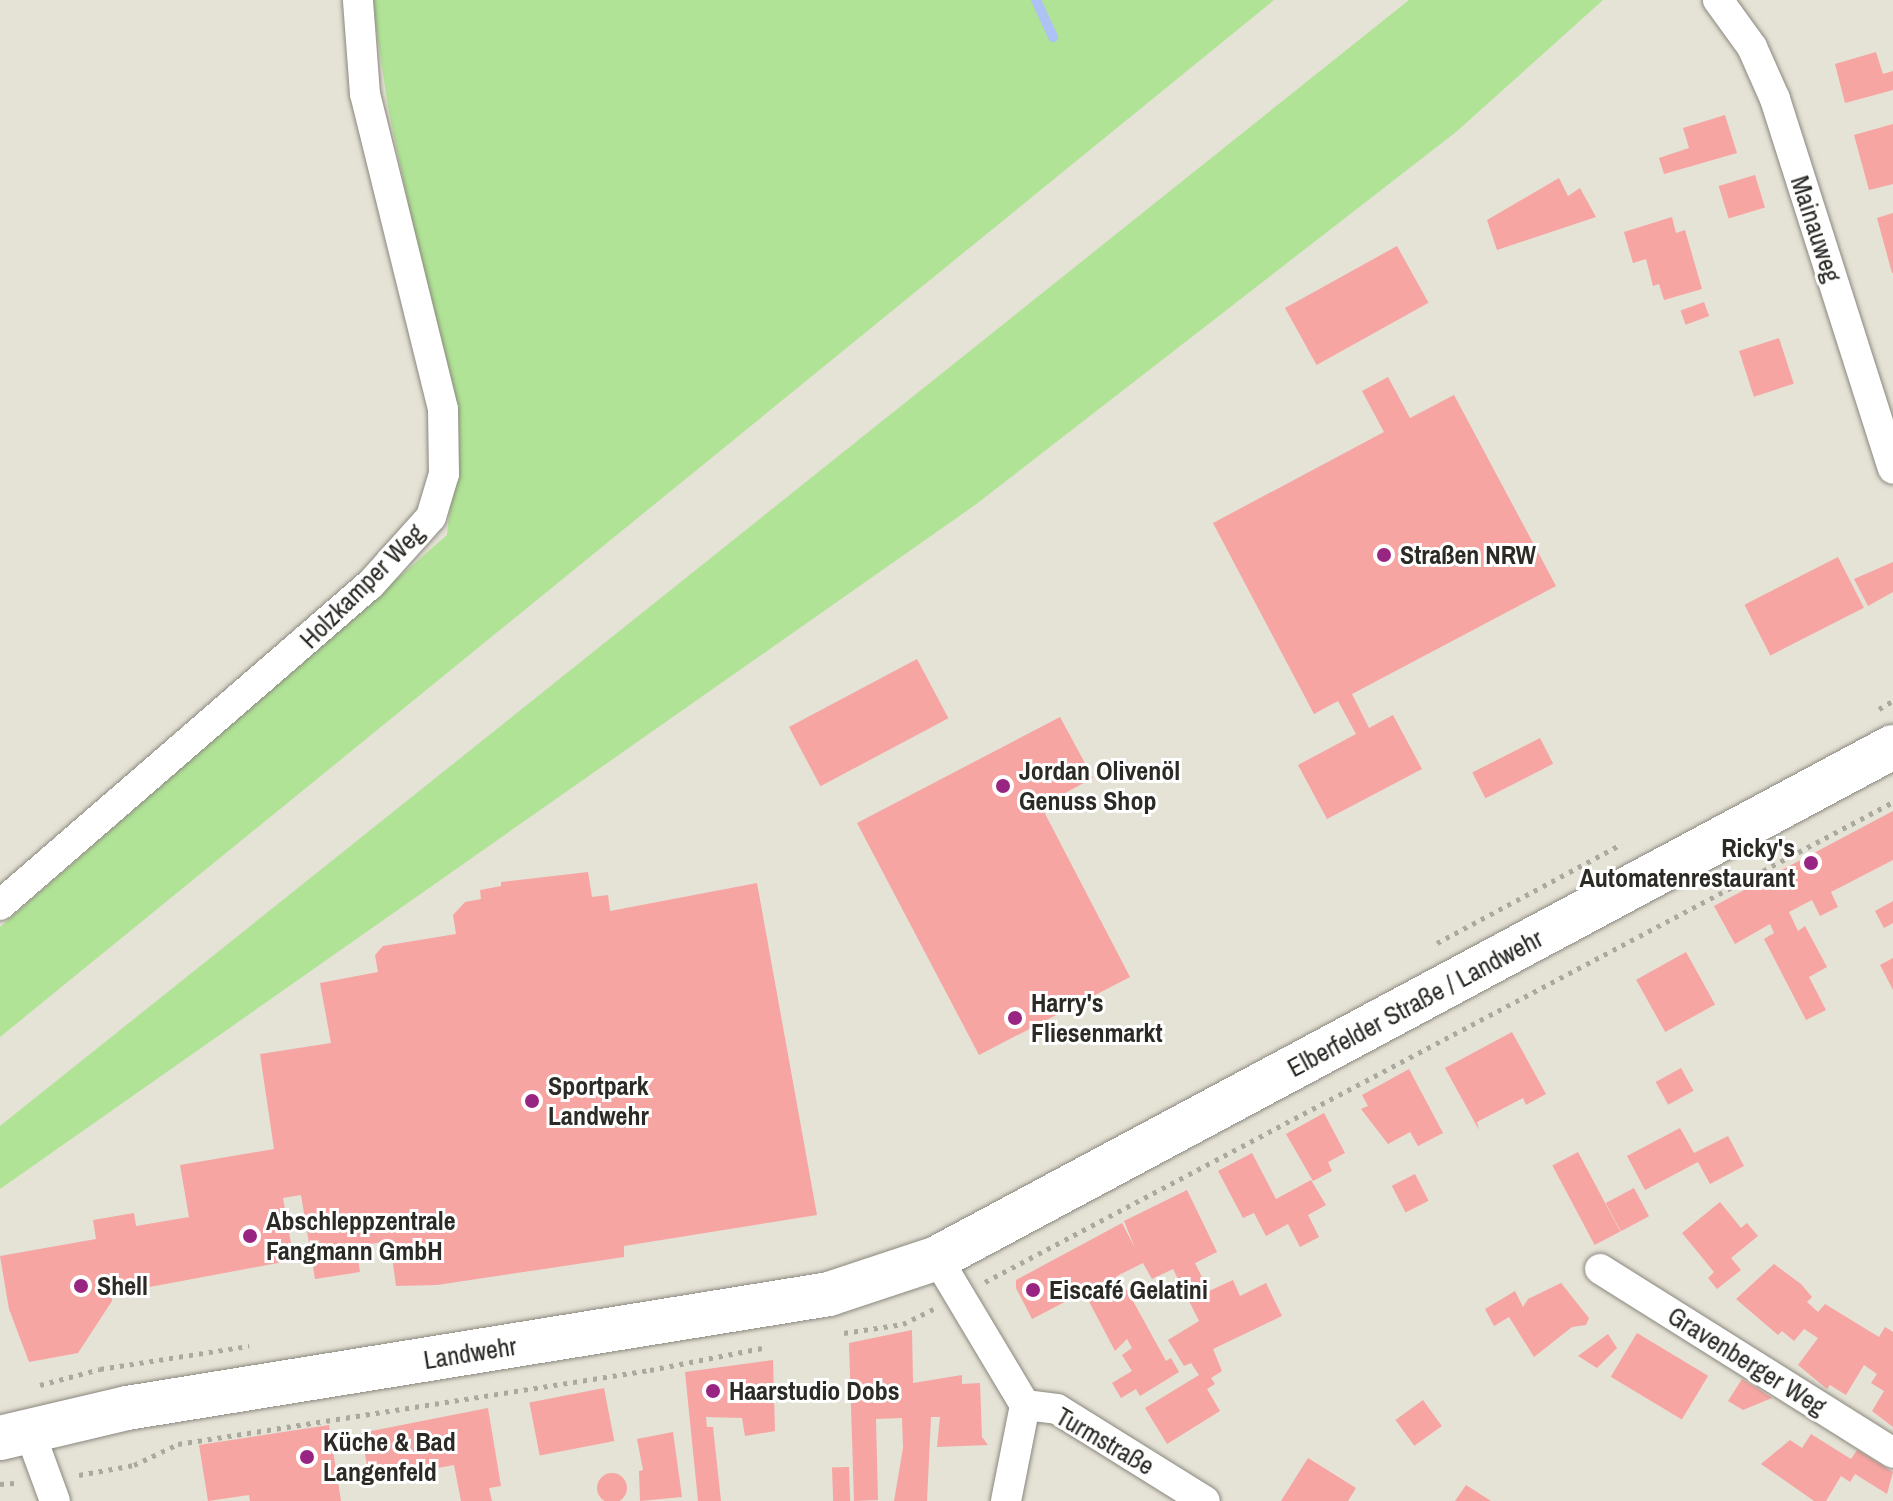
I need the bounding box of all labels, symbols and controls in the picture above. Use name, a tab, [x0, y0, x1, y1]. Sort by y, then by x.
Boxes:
street label: Mainauweg	[1784, 172, 1848, 286]
street label: Holzkamper Weg	[293, 517, 431, 655]
place label: Straßen NRW	[1400, 539, 1536, 571]
marker: Straßen NRW	[1375, 546, 1393, 564]
place label: Jordan Olivenöl Genuss Shop	[1019, 755, 1180, 816]
marker: Jordan Olivenöl Genuss Shop	[994, 777, 1012, 795]
place label: Ricky's Automatenrestaurant	[1579, 832, 1795, 894]
marker: Ricky's Automatenrestaurant	[1802, 854, 1820, 872]
street label: Elberfelder Straße / Landwehr	[1282, 922, 1548, 1084]
place label: Harry's Fliesenmarkt	[1031, 987, 1163, 1048]
marker: Harry's Fliesenmarkt	[1006, 1009, 1024, 1027]
place label: Sportpark Landwehr	[548, 1070, 649, 1132]
marker: Sportpark Landwehr	[523, 1092, 541, 1110]
place label: Abschleppzentrale Fangmann GmbH	[266, 1205, 456, 1266]
marker: Abschleppzentrale Fangmann GmbH	[241, 1227, 259, 1245]
place label: Shell	[97, 1270, 148, 1302]
place label: Eiscafé Gelatini	[1049, 1274, 1208, 1306]
marker: Shell	[72, 1277, 90, 1295]
marker: Eiscafé Gelatini	[1024, 1281, 1042, 1299]
street label: Gravenberger Weg	[1662, 1300, 1832, 1422]
street label: Landwehr	[421, 1330, 519, 1376]
place label: Haarstudio Dobs	[729, 1375, 900, 1407]
marker: Haarstudio Dobs	[704, 1382, 722, 1400]
street label: Turmstraße	[1050, 1400, 1160, 1482]
place label: Küche & Bad Langenfeld	[323, 1426, 456, 1488]
marker: Küche & Bad Langenfeld	[298, 1448, 316, 1466]

